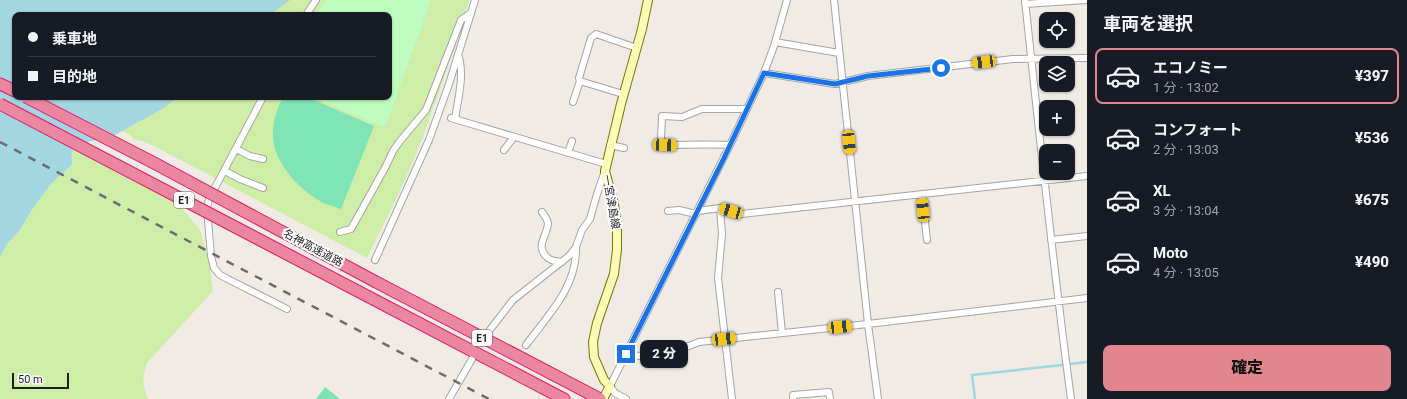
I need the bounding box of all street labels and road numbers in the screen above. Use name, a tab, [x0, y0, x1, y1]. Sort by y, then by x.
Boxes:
street label: 一宮津島線	[600, 174, 622, 230]
road number: E1	[174, 192, 194, 208]
street label: 名神高速道路	[281, 227, 345, 269]
road number: E1	[472, 330, 492, 346]

